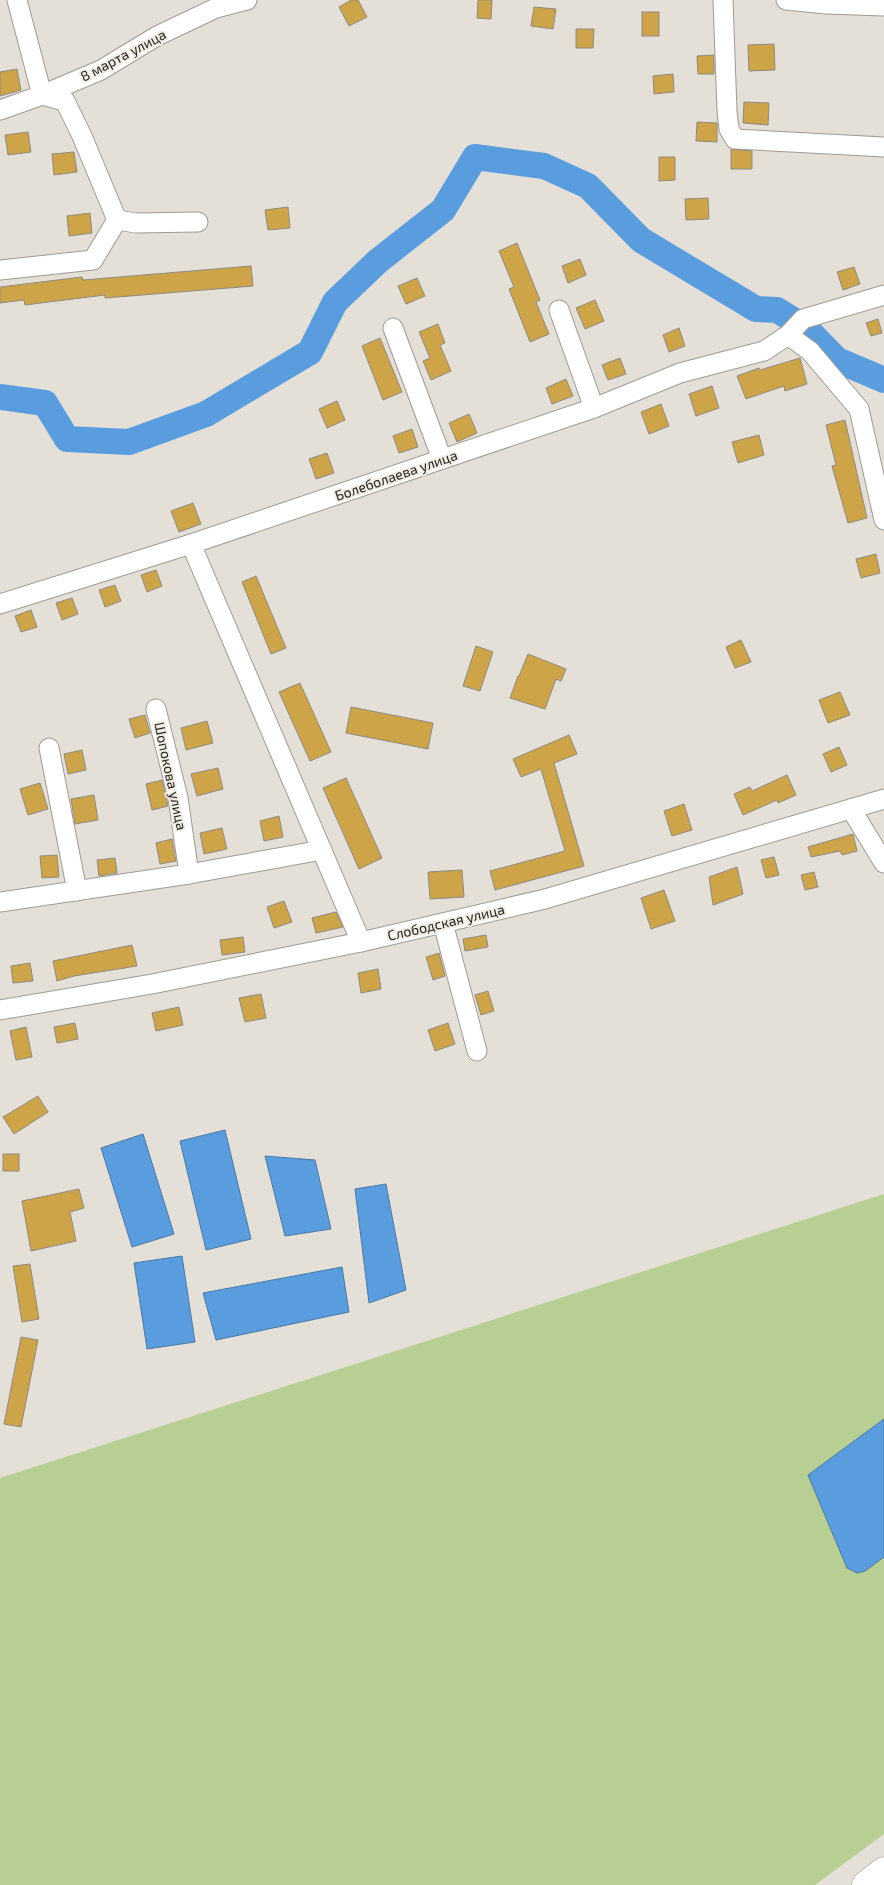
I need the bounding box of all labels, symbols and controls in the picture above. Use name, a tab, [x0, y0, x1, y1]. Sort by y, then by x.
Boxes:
street label: 8 марта улица	[77, 25, 169, 85]
street label: Болеболаева улица	[332, 446, 460, 504]
street label: Шопокова улица	[151, 720, 191, 832]
street label: Слободская улица	[386, 900, 506, 944]

